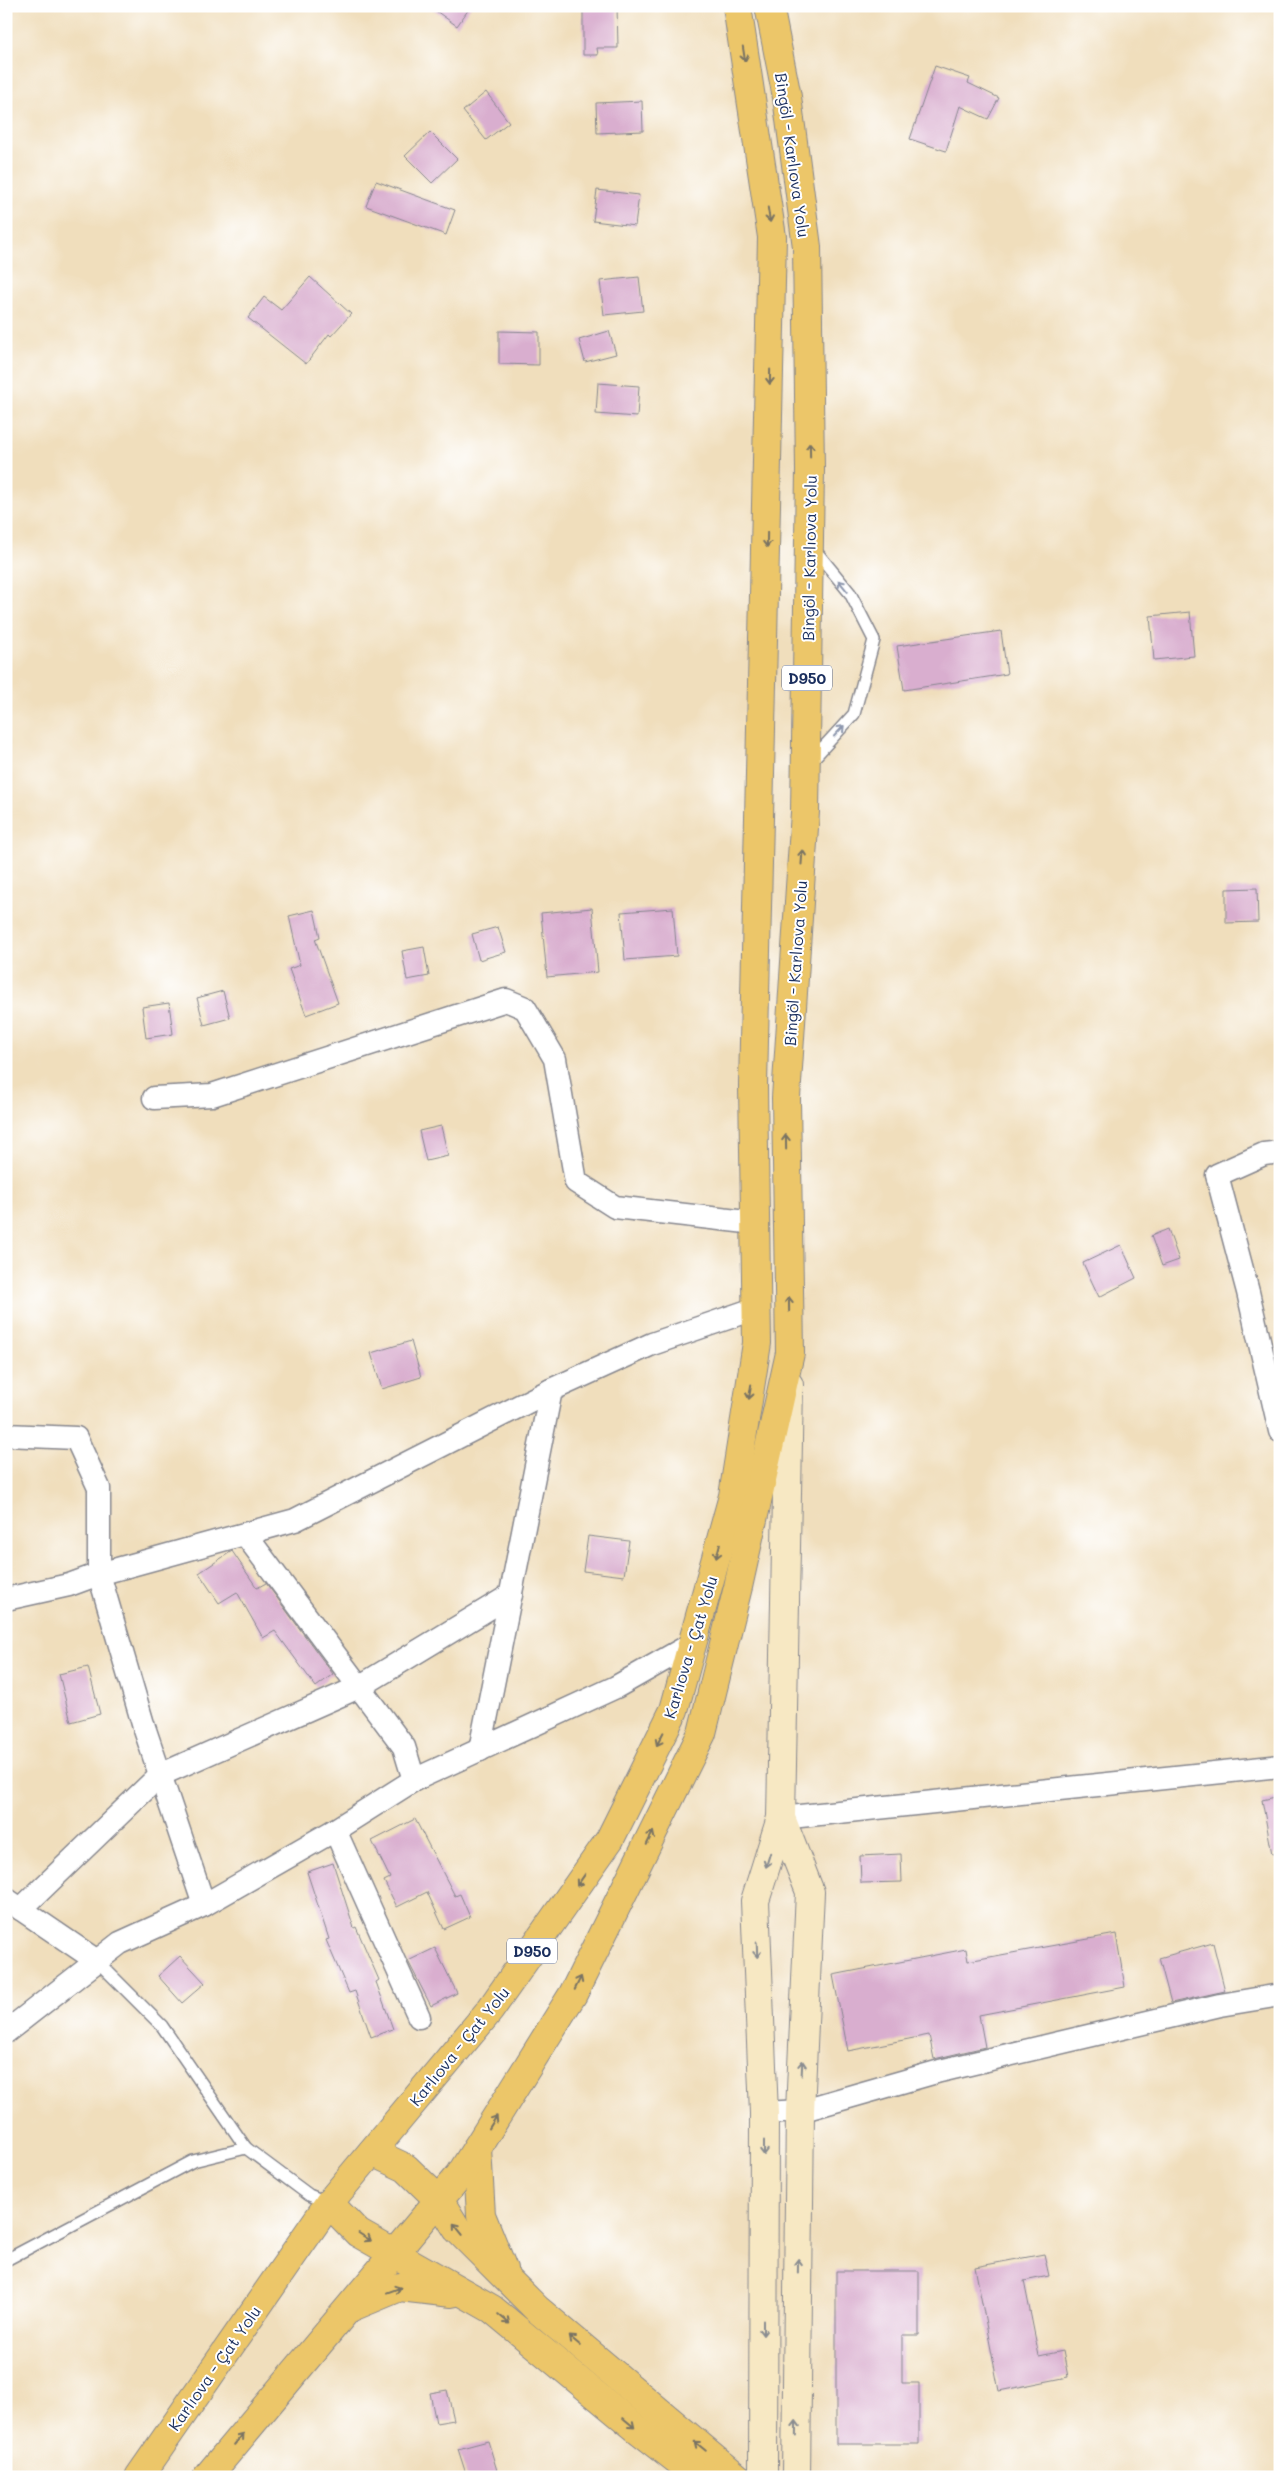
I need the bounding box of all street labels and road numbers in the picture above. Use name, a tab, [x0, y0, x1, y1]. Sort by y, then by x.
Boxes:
street label: Bingöl - Karlıova Yolu	[771, 71, 815, 239]
street label: Bingöl - Karlıova Yolu	[797, 475, 821, 641]
road number: D950	[782, 666, 832, 690]
street label: Bingöl - Karlıova Yolu	[779, 879, 811, 1047]
street label: Karlıova - Çat Yolu	[658, 1573, 722, 1721]
road number: D950	[507, 1938, 557, 1964]
street label: Karlıova - Çat Yolu	[404, 1982, 514, 2110]
street label: Karlıova - Çat Yolu	[163, 2301, 265, 2435]

